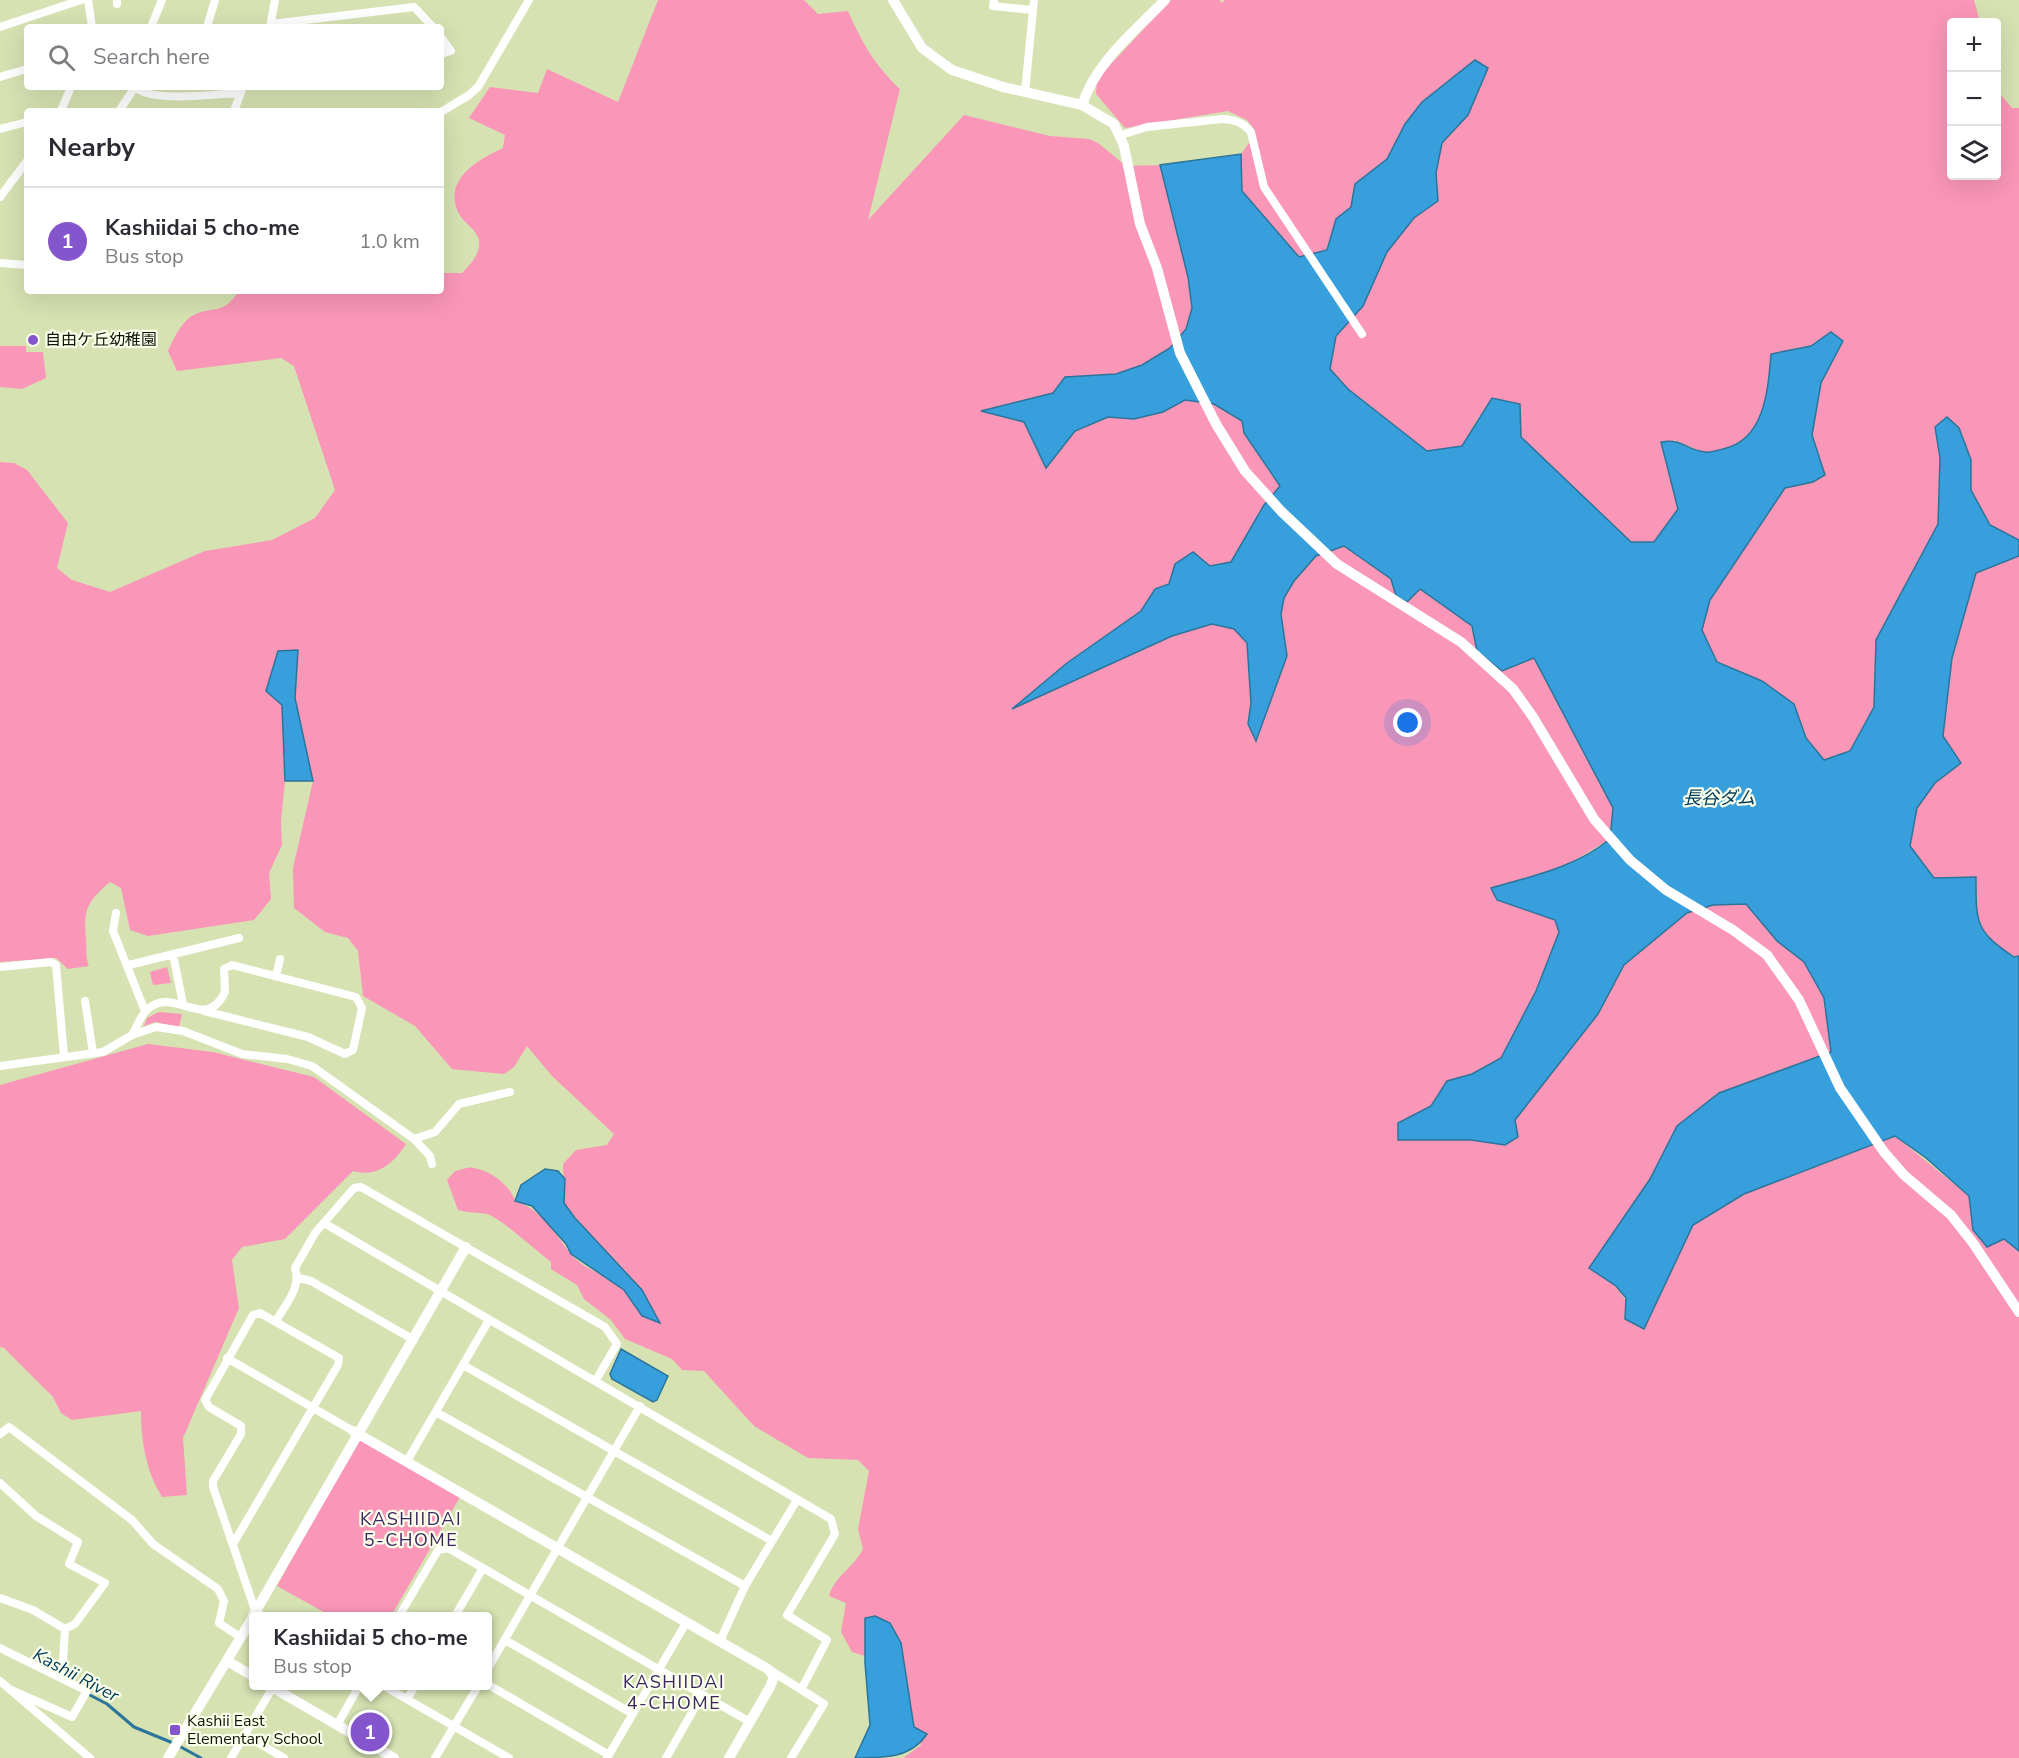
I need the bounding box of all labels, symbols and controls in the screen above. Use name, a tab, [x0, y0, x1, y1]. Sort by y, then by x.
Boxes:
map controls	[1947, 18, 2001, 180]
button: +	[1947, 18, 2001, 72]
search box	[24, 24, 444, 90]
icon: search	[45, 41, 78, 74]
text: Search here	[93, 42, 210, 72]
button: −	[1947, 72, 2001, 126]
button: layers	[1947, 126, 2001, 180]
text: Nearby	[48, 130, 135, 165]
text: Kashiidai 5 cho-me	[105, 213, 299, 243]
text: 1	[62, 228, 74, 255]
text: 1.0 km	[359, 228, 420, 255]
text: Bus stop	[105, 243, 184, 270]
place label: 自由ケ丘幼稚園	[45, 329, 157, 351]
marker: 自由ケ丘幼稚園	[26, 333, 40, 347]
your location	[1393, 708, 1422, 737]
water label: 長谷ダム	[1683, 786, 1755, 810]
district label: KASHIIDAI 5-CHOME	[360, 1507, 462, 1552]
popup	[249, 1612, 492, 1690]
text: Kashiidai 5 cho-me	[273, 1623, 468, 1653]
water label: Kashii River	[29, 1642, 124, 1708]
text: Bus stop	[273, 1653, 352, 1680]
district label: KASHIIDAI 4-CHOME	[623, 1670, 725, 1715]
place label: Kashii East Elementary School	[187, 1710, 323, 1750]
pin: 1	[350, 1710, 389, 1754]
marker: Kashii East Elementary School	[168, 1723, 182, 1737]

